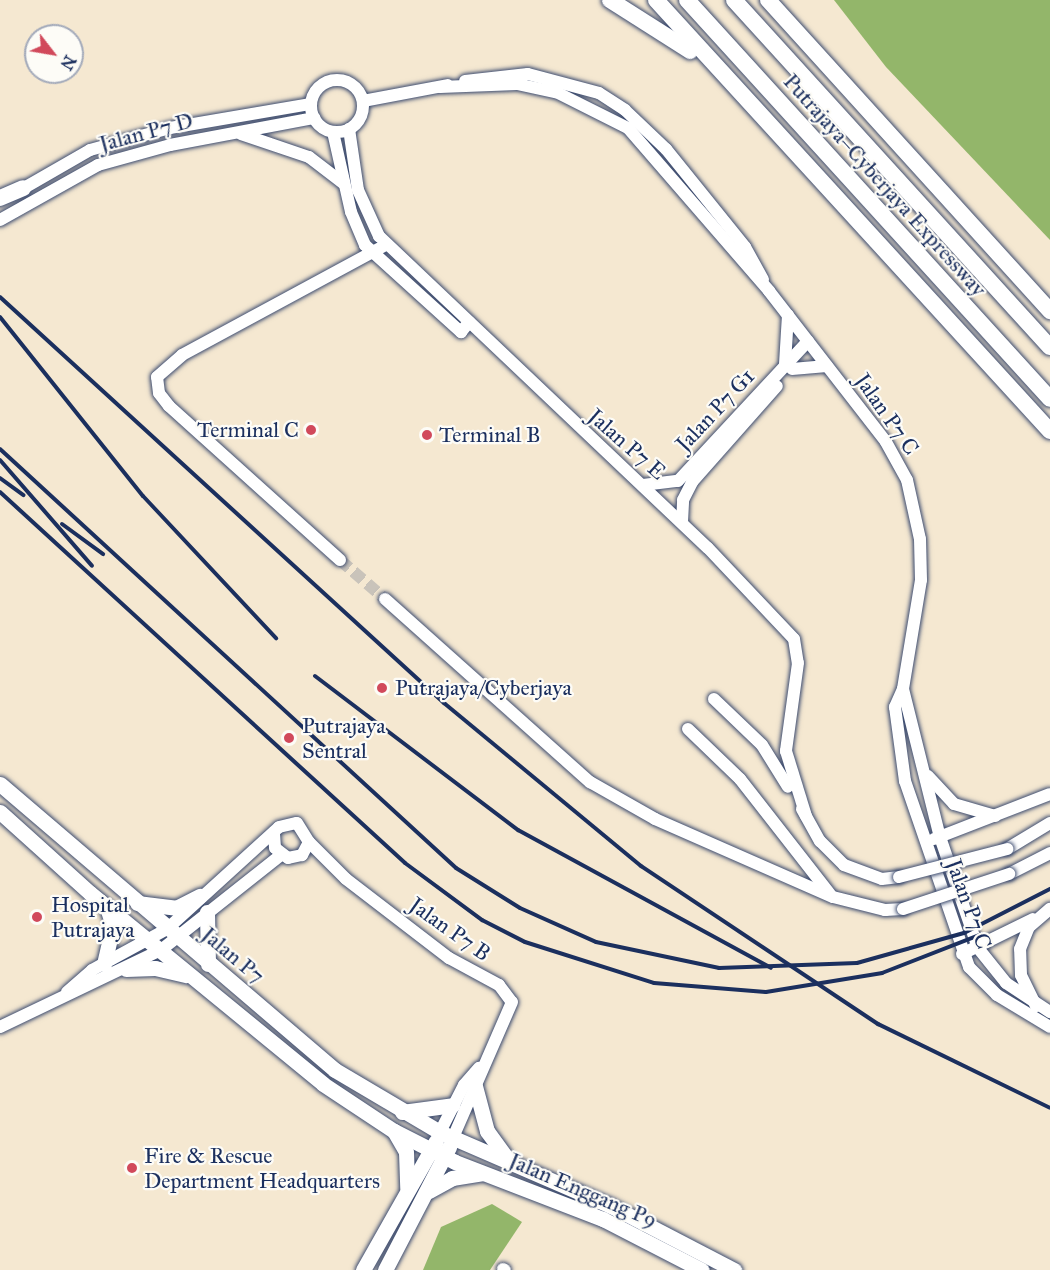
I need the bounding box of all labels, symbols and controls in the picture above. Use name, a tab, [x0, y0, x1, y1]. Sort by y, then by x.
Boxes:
north arrow	[24, 24, 84, 84]
text: N	[57, 52, 80, 73]
street label: Putrajaya–Cyberjaya Expressway	[778, 68, 992, 302]
street label: Jalan P7 D	[96, 107, 196, 157]
street label: Jalan P7 G1	[670, 363, 760, 457]
street label: Jalan P7 C	[849, 368, 925, 460]
street label: Jalan P7 E	[583, 403, 671, 485]
place label: Terminal C	[197, 417, 299, 443]
place label: Terminal B	[439, 422, 541, 448]
marker: Terminal C	[304, 423, 318, 437]
marker: Terminal B	[420, 428, 434, 442]
place label: Putrajaya/Cyberjaya	[395, 675, 572, 701]
marker: Putrajaya/Cyberjaya	[373, 679, 391, 697]
place label: Putrajaya Sentral	[302, 712, 386, 764]
marker: Putrajaya Sentral	[280, 729, 298, 747]
street label: Jalan P7 C	[941, 856, 997, 952]
place label: Hospital Putrajaya	[51, 891, 135, 942]
street label: Jalan P7 B	[404, 891, 496, 967]
marker: Hospital Putrajaya	[28, 908, 46, 926]
street label: Jalan P7	[196, 921, 270, 989]
place label: Fire & Rescue Department Headquarters	[144, 1142, 380, 1194]
street label: Jalan Enggang P9	[505, 1147, 661, 1233]
marker: Fire & Rescue Department Headquarters	[125, 1161, 139, 1175]

